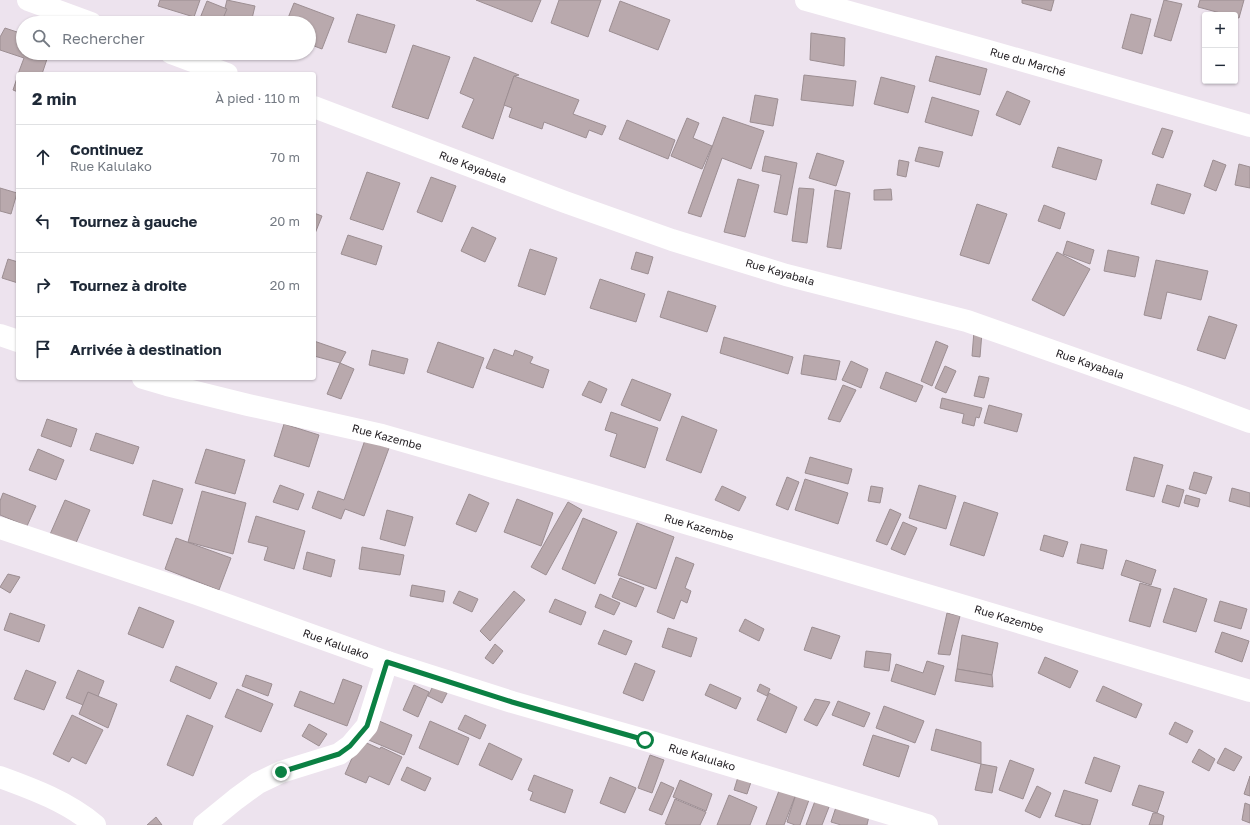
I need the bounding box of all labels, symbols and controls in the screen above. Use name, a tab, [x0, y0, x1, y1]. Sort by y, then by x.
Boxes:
map controls	[1202, 12, 1238, 84]
button: +	[1202, 12, 1238, 48]
search box	[16, 16, 316, 60]
icon: search	[30, 27, 52, 49]
text: Rechercher	[62, 29, 145, 47]
street label: Rue du Marché	[989, 44, 1068, 79]
button: −	[1202, 48, 1238, 84]
text: 2 min	[32, 88, 76, 109]
text: À pied · 110 m	[215, 90, 300, 106]
text: Continuez	[70, 140, 143, 158]
icon: ahead	[32, 146, 54, 168]
street label: Rue Kayabala	[438, 148, 509, 185]
text: 70 m	[270, 149, 300, 165]
text: Rue Kalulako	[70, 158, 152, 174]
icon: left	[32, 210, 54, 232]
text: Tournez à gauche	[70, 212, 197, 230]
text: 20 m	[270, 213, 300, 229]
street label: Rue Kayabala	[744, 255, 816, 288]
icon: right	[32, 274, 54, 296]
text: Tournez à droite	[70, 276, 187, 294]
text: 20 m	[270, 277, 300, 293]
icon: arrive	[32, 338, 54, 360]
text: Arrivée à destination	[70, 340, 222, 358]
street label: Rue Kayabala	[1054, 346, 1126, 381]
street label: Rue Kazembe	[351, 421, 423, 452]
street label: Rue Kazembe	[663, 510, 735, 543]
street label: Rue Kazembe	[973, 602, 1045, 635]
street label: Rue Kalulako	[301, 626, 371, 662]
route start	[636, 731, 654, 749]
street label: Rue Kalulako	[667, 740, 738, 773]
route end	[272, 763, 290, 781]

